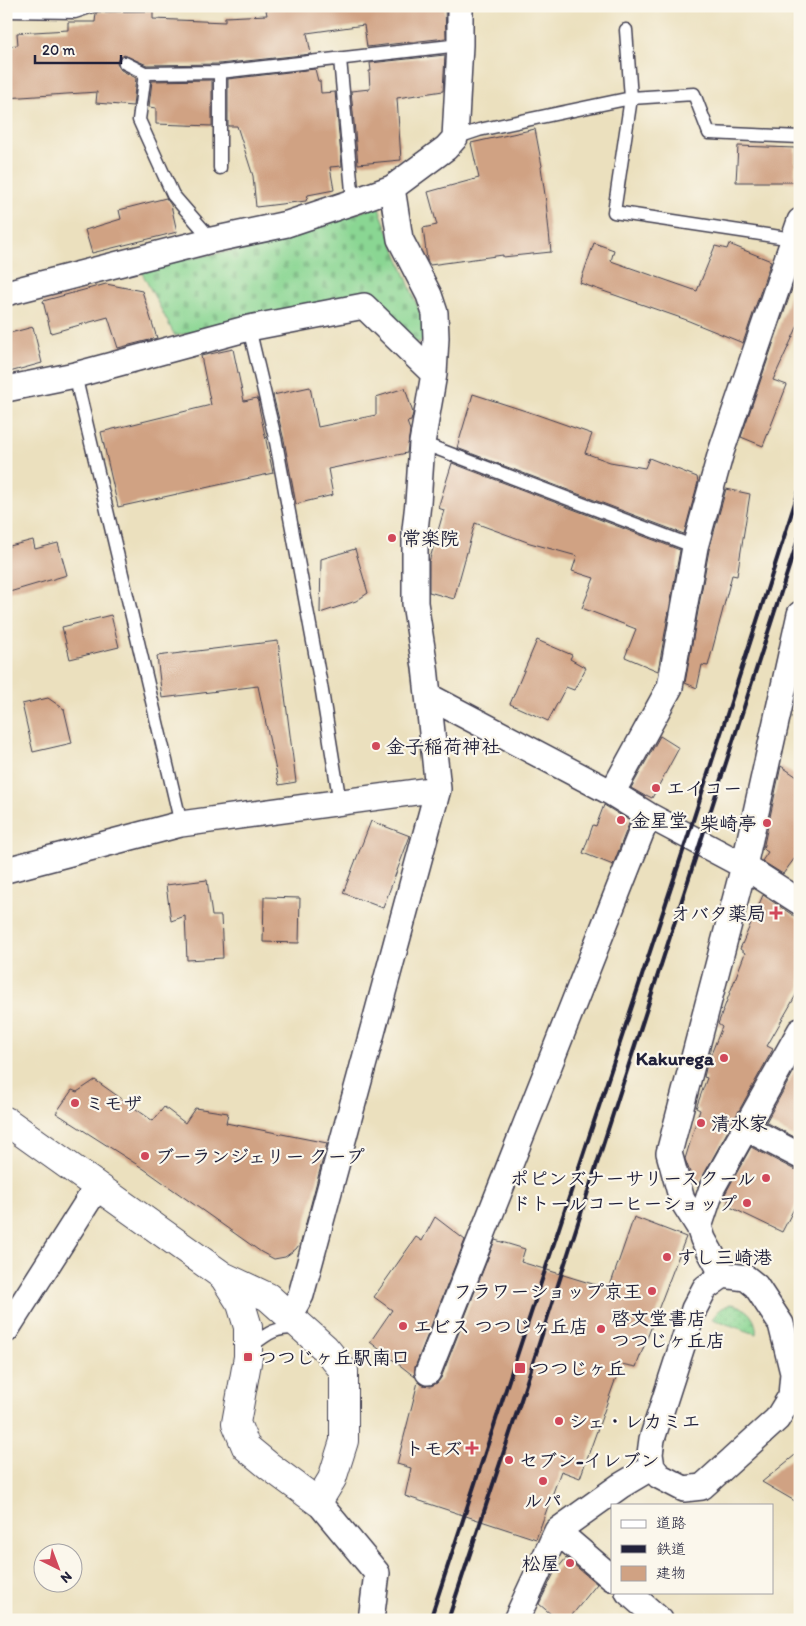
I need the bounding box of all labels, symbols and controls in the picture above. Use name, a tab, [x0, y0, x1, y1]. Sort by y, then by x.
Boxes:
scale bar	[35, 32, 121, 64]
text: 20 m	[42, 41, 76, 59]
place label: 常楽院	[402, 527, 459, 550]
marker: 常楽院	[386, 532, 398, 544]
place label: 金子稲荷神社	[386, 735, 500, 758]
marker: 金子稲荷神社	[370, 740, 382, 752]
place label: エイコー	[666, 777, 742, 800]
marker: エイコー	[650, 782, 662, 794]
place label: 金星堂	[631, 809, 688, 832]
place label: 柴崎亭	[700, 812, 757, 835]
marker: 金星堂	[615, 814, 627, 826]
marker: 柴崎亭	[761, 817, 773, 829]
place label: オバタ薬局	[671, 902, 766, 925]
marker: オバタ薬局	[770, 907, 782, 919]
place label: Kakurega	[636, 1047, 715, 1070]
marker: Kakurega	[718, 1052, 730, 1064]
place label: ミモザ	[85, 1092, 142, 1115]
marker: ミモザ	[69, 1097, 81, 1109]
place label: 清水家	[711, 1112, 768, 1135]
marker: 清水家	[695, 1117, 707, 1129]
place label: ブーランジェリー クープ	[155, 1145, 365, 1168]
marker: ブーランジェリー クープ	[139, 1150, 151, 1162]
place label: ポピンズナーサリースクール	[510, 1167, 756, 1190]
marker: ポピンズナーサリースクール	[760, 1172, 772, 1184]
place label: ドトールコーヒーショップ	[512, 1192, 737, 1215]
marker: ドトールコーヒーショップ	[741, 1197, 753, 1209]
place label: すし三崎港	[677, 1246, 772, 1269]
marker: すし三崎港	[661, 1251, 673, 1263]
place label: フラワーショップ京王	[453, 1280, 642, 1303]
marker: フラワーショップ京王	[646, 1285, 658, 1297]
place label: 啓文堂書店 つつじヶ丘店	[611, 1307, 725, 1352]
place label: エビス つつじヶ丘店	[413, 1315, 588, 1338]
marker: エビス つつじヶ丘店	[397, 1320, 409, 1332]
marker: 啓文堂書店 つつじヶ丘店	[595, 1323, 607, 1335]
place label: つつじヶ丘駅南口	[258, 1346, 410, 1369]
marker: つつじヶ丘駅南口	[242, 1351, 254, 1363]
place label: つつじヶ丘	[531, 1357, 626, 1380]
marker: つつじヶ丘	[513, 1361, 527, 1375]
place label: シェ・レカミエ	[569, 1410, 700, 1433]
marker: シェ・レカミエ	[553, 1415, 565, 1427]
place label: トモズ	[405, 1437, 462, 1460]
marker: トモズ	[466, 1442, 478, 1454]
place label: セブン-イレブン	[519, 1449, 660, 1472]
marker: セブン-イレブン	[503, 1454, 515, 1466]
marker: ルパ	[537, 1475, 549, 1487]
place label: ルパ	[524, 1489, 562, 1512]
legend	[611, 1504, 774, 1594]
text: 道路	[656, 1514, 686, 1532]
text: 鉄道	[656, 1540, 686, 1558]
north arrow	[32, 1544, 82, 1594]
place label: 松屋	[522, 1552, 560, 1575]
marker: 松屋	[564, 1557, 576, 1569]
text: 建物	[656, 1564, 686, 1582]
text: N	[57, 1568, 76, 1587]

